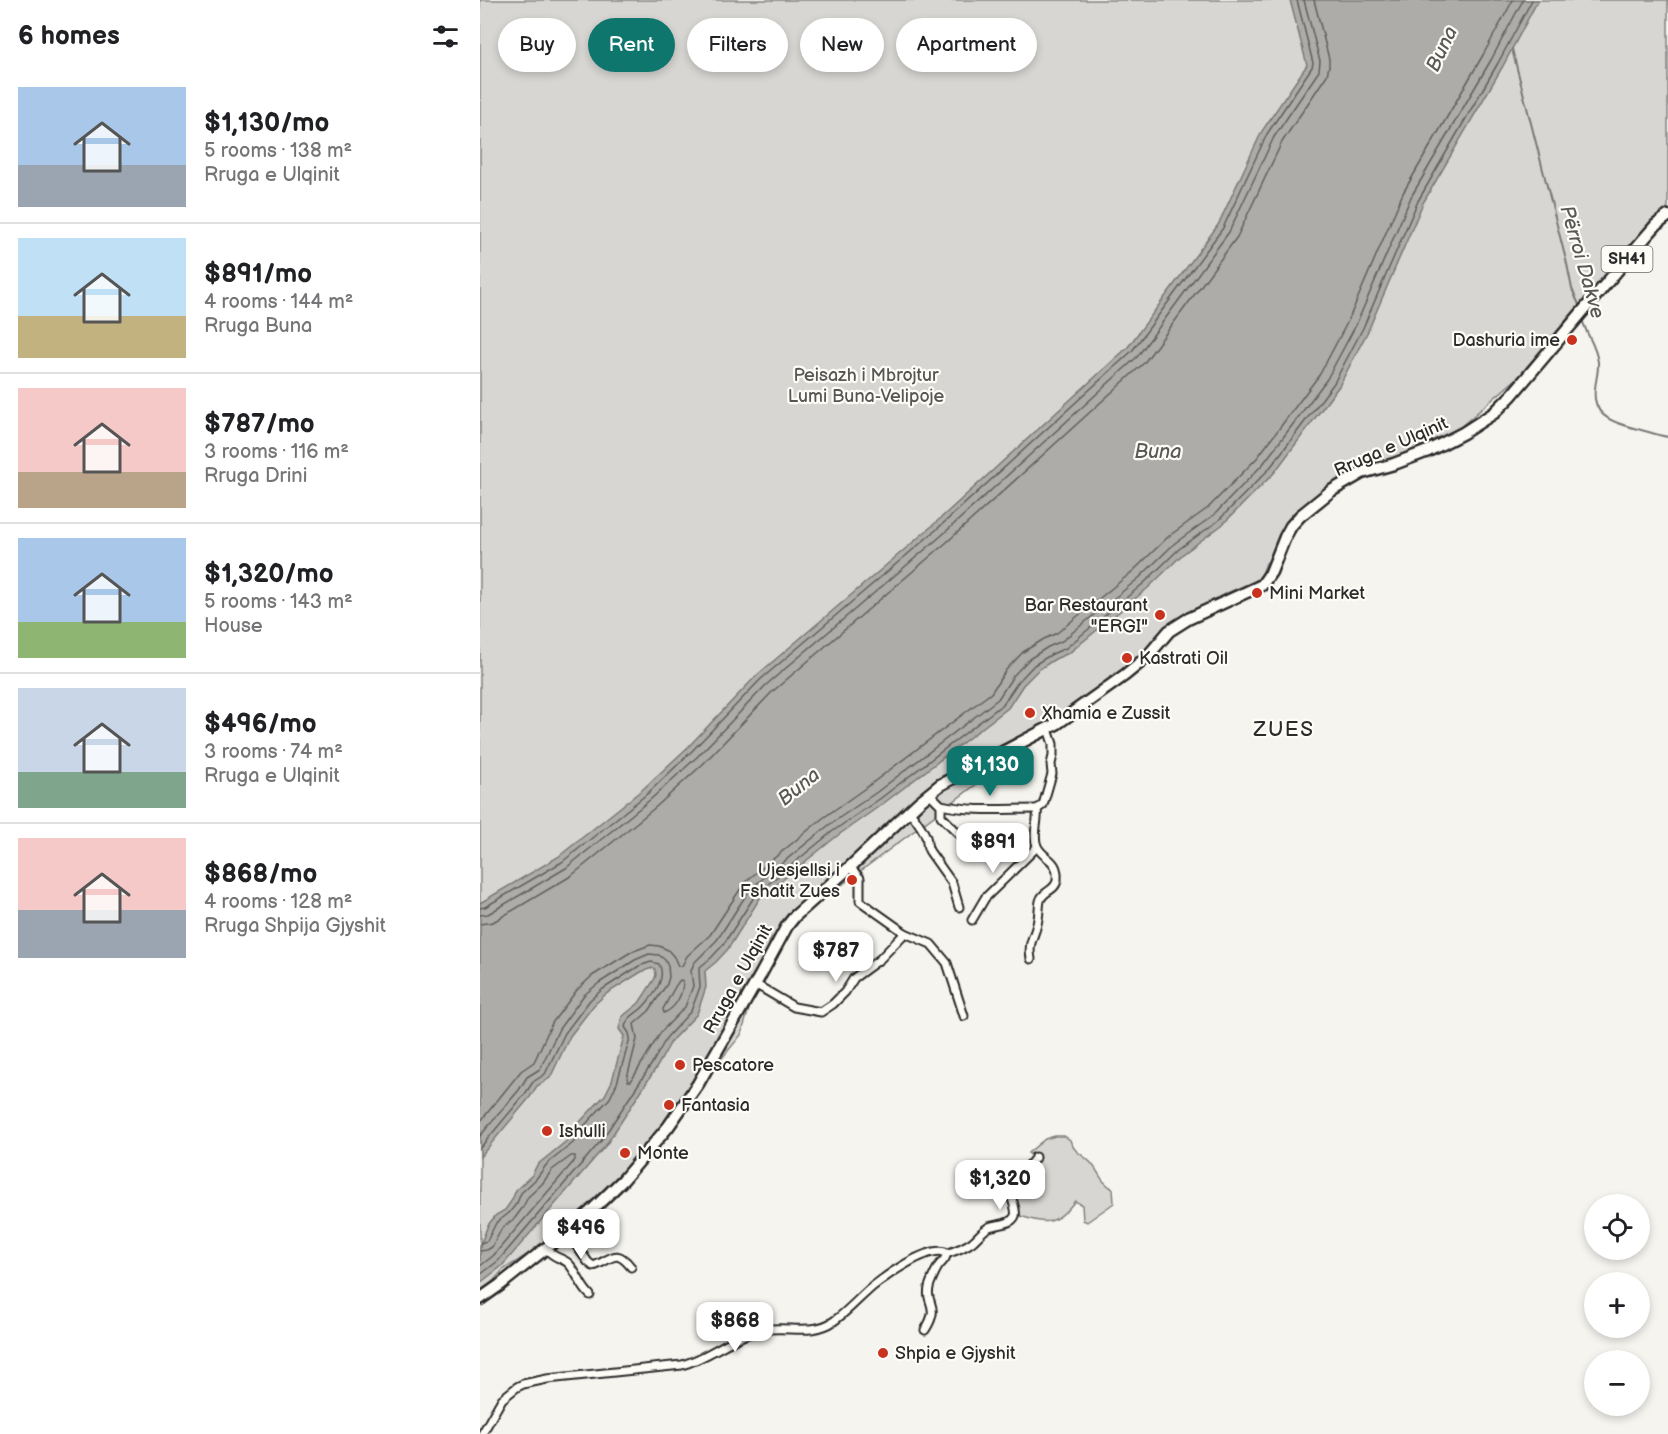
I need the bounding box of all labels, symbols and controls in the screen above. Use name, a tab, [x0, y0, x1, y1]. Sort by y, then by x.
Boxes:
chip: Buy	[498, 18, 576, 72]
chip: Rent	[588, 18, 675, 72]
chip: Filters	[687, 18, 788, 72]
chip: New	[800, 18, 884, 72]
chip: Apartment	[896, 18, 1037, 72]
icon: filters	[429, 20, 462, 53]
text: 6 homes	[18, 21, 120, 52]
water label: Buna	[1421, 23, 1463, 75]
text: $1,130/mo	[204, 108, 329, 139]
icon: home	[66, 111, 138, 183]
text: 5 rooms · 138 m²	[204, 139, 352, 163]
text: Rruga e Ulqinit	[204, 163, 340, 187]
water label: Përroi Dakve	[1554, 203, 1610, 322]
road number: SH41	[1602, 246, 1652, 272]
text: $891/mo	[204, 259, 312, 290]
icon: home	[66, 262, 138, 334]
text: 4 rooms · 144 m²	[204, 290, 353, 314]
text: Rruga Buna	[204, 314, 312, 338]
place label: Dashuria ime	[1453, 330, 1560, 351]
marker: Dashuria ime	[1565, 333, 1579, 347]
park label: Peisazh i Mbrojtur Lumi Buna-Velipoje	[788, 365, 945, 407]
text: $787/mo	[204, 409, 315, 440]
icon: home	[66, 412, 138, 484]
street label: Rruga e Ulqinit	[1331, 412, 1451, 481]
text: 3 rooms · 116 m²	[204, 440, 349, 464]
water label: Buna	[1134, 440, 1182, 464]
text: Rruga Drini	[204, 464, 307, 488]
text: $1,320/mo	[204, 559, 334, 590]
icon: home	[66, 562, 138, 634]
place label: Mini Market	[1269, 583, 1365, 604]
marker: Mini Market	[1250, 586, 1264, 600]
text: 5 rooms · 143 m²	[204, 590, 353, 614]
place label: Bar Restaurant "ERGI"	[1025, 595, 1148, 637]
marker: Bar Restaurant "ERGI"	[1153, 608, 1167, 622]
text: House	[204, 614, 263, 638]
place label: Kastrati Oil	[1139, 648, 1228, 669]
marker: Kastrati Oil	[1120, 651, 1134, 665]
place label: Xhamia e Zussit	[1041, 703, 1171, 724]
marker: Xhamia e Zussit	[1023, 706, 1037, 720]
text: $496/mo	[204, 709, 317, 740]
icon: home	[66, 712, 138, 784]
district label: ZUES	[1253, 717, 1314, 742]
text: 3 rooms · 74 m²	[204, 740, 343, 764]
pin: $1,130	[941, 746, 1039, 797]
text: $1,130	[961, 753, 1019, 777]
water label: Buna	[773, 763, 825, 811]
text: Rruga e Ulqinit	[204, 764, 340, 788]
pin: $891	[957, 823, 1029, 874]
text: $891	[970, 830, 1016, 854]
text: $868/mo	[204, 859, 317, 890]
place label: Ujesjellsi i Fshatit Zues	[740, 860, 840, 902]
icon: home	[66, 862, 138, 934]
marker: Ujesjellsi i Fshatit Zues	[845, 873, 859, 887]
text: 4 rooms · 128 m²	[204, 890, 352, 914]
text: Rruga Shpija Gjyshit	[204, 914, 386, 938]
street label: Rruga e Ulqinit	[699, 920, 777, 1037]
pin: $787	[800, 932, 872, 983]
text: $787	[812, 939, 860, 963]
place label: Pescatore	[692, 1055, 774, 1076]
marker: Pescatore	[673, 1058, 687, 1072]
place label: Fantasia	[681, 1095, 750, 1116]
marker: Fantasia	[662, 1098, 676, 1112]
place label: Ishulli	[559, 1121, 606, 1142]
marker: Ishulli	[540, 1124, 554, 1138]
place label: Monte	[637, 1143, 689, 1164]
marker: Monte	[618, 1146, 632, 1160]
pin: $1,320	[951, 1160, 1049, 1211]
text: $1,320	[969, 1167, 1031, 1191]
map controls	[1584, 1194, 1650, 1416]
button: locate	[1584, 1194, 1650, 1260]
pin: $496	[545, 1209, 617, 1260]
text: $496	[557, 1216, 605, 1240]
button: +	[1584, 1272, 1650, 1338]
pin: $868	[699, 1302, 771, 1353]
text: $868	[710, 1309, 760, 1333]
place label: Shpia e Gjyshit	[895, 1343, 1016, 1364]
marker: Shpia e Gjyshit	[876, 1346, 890, 1360]
button: −	[1584, 1350, 1650, 1416]

